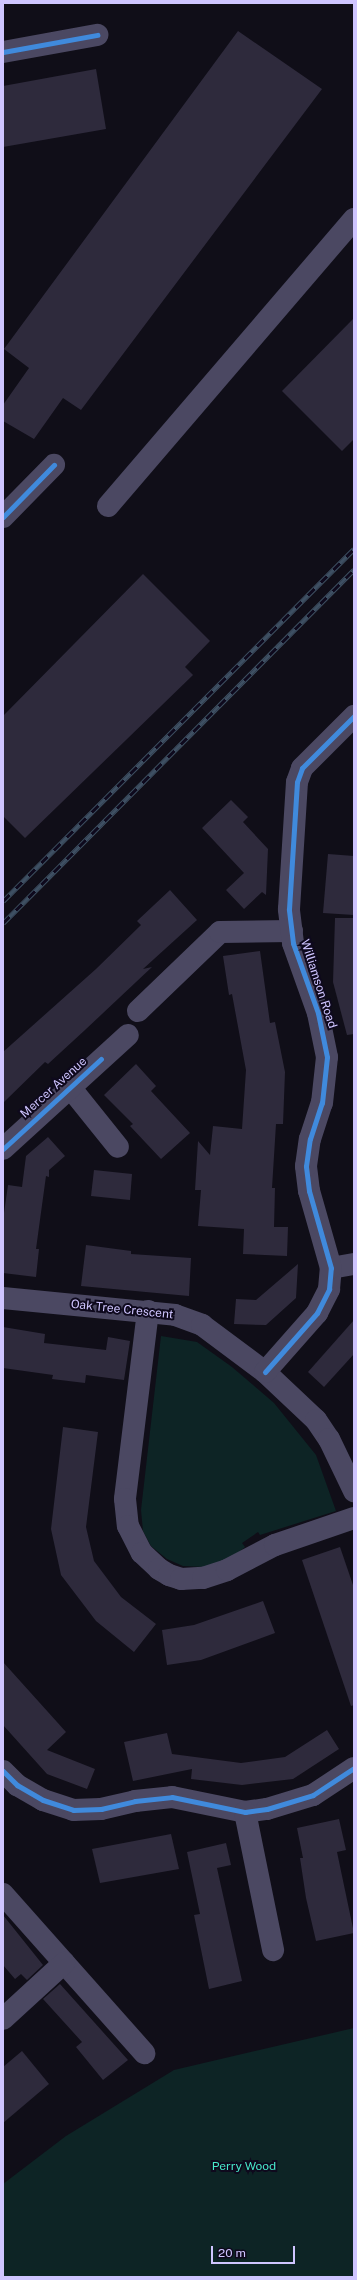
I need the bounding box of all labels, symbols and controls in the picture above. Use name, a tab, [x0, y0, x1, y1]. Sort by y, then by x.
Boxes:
street label: Williamson Road	[297, 938, 339, 1030]
street label: Mercer Avenue	[18, 1055, 90, 1121]
street label: Oak Tree Crescent	[70, 1297, 174, 1323]
park label: Perry Wood	[212, 2160, 276, 2174]
scale bar	[213, 2238, 297, 2264]
text: 20 m	[218, 2246, 246, 2260]

